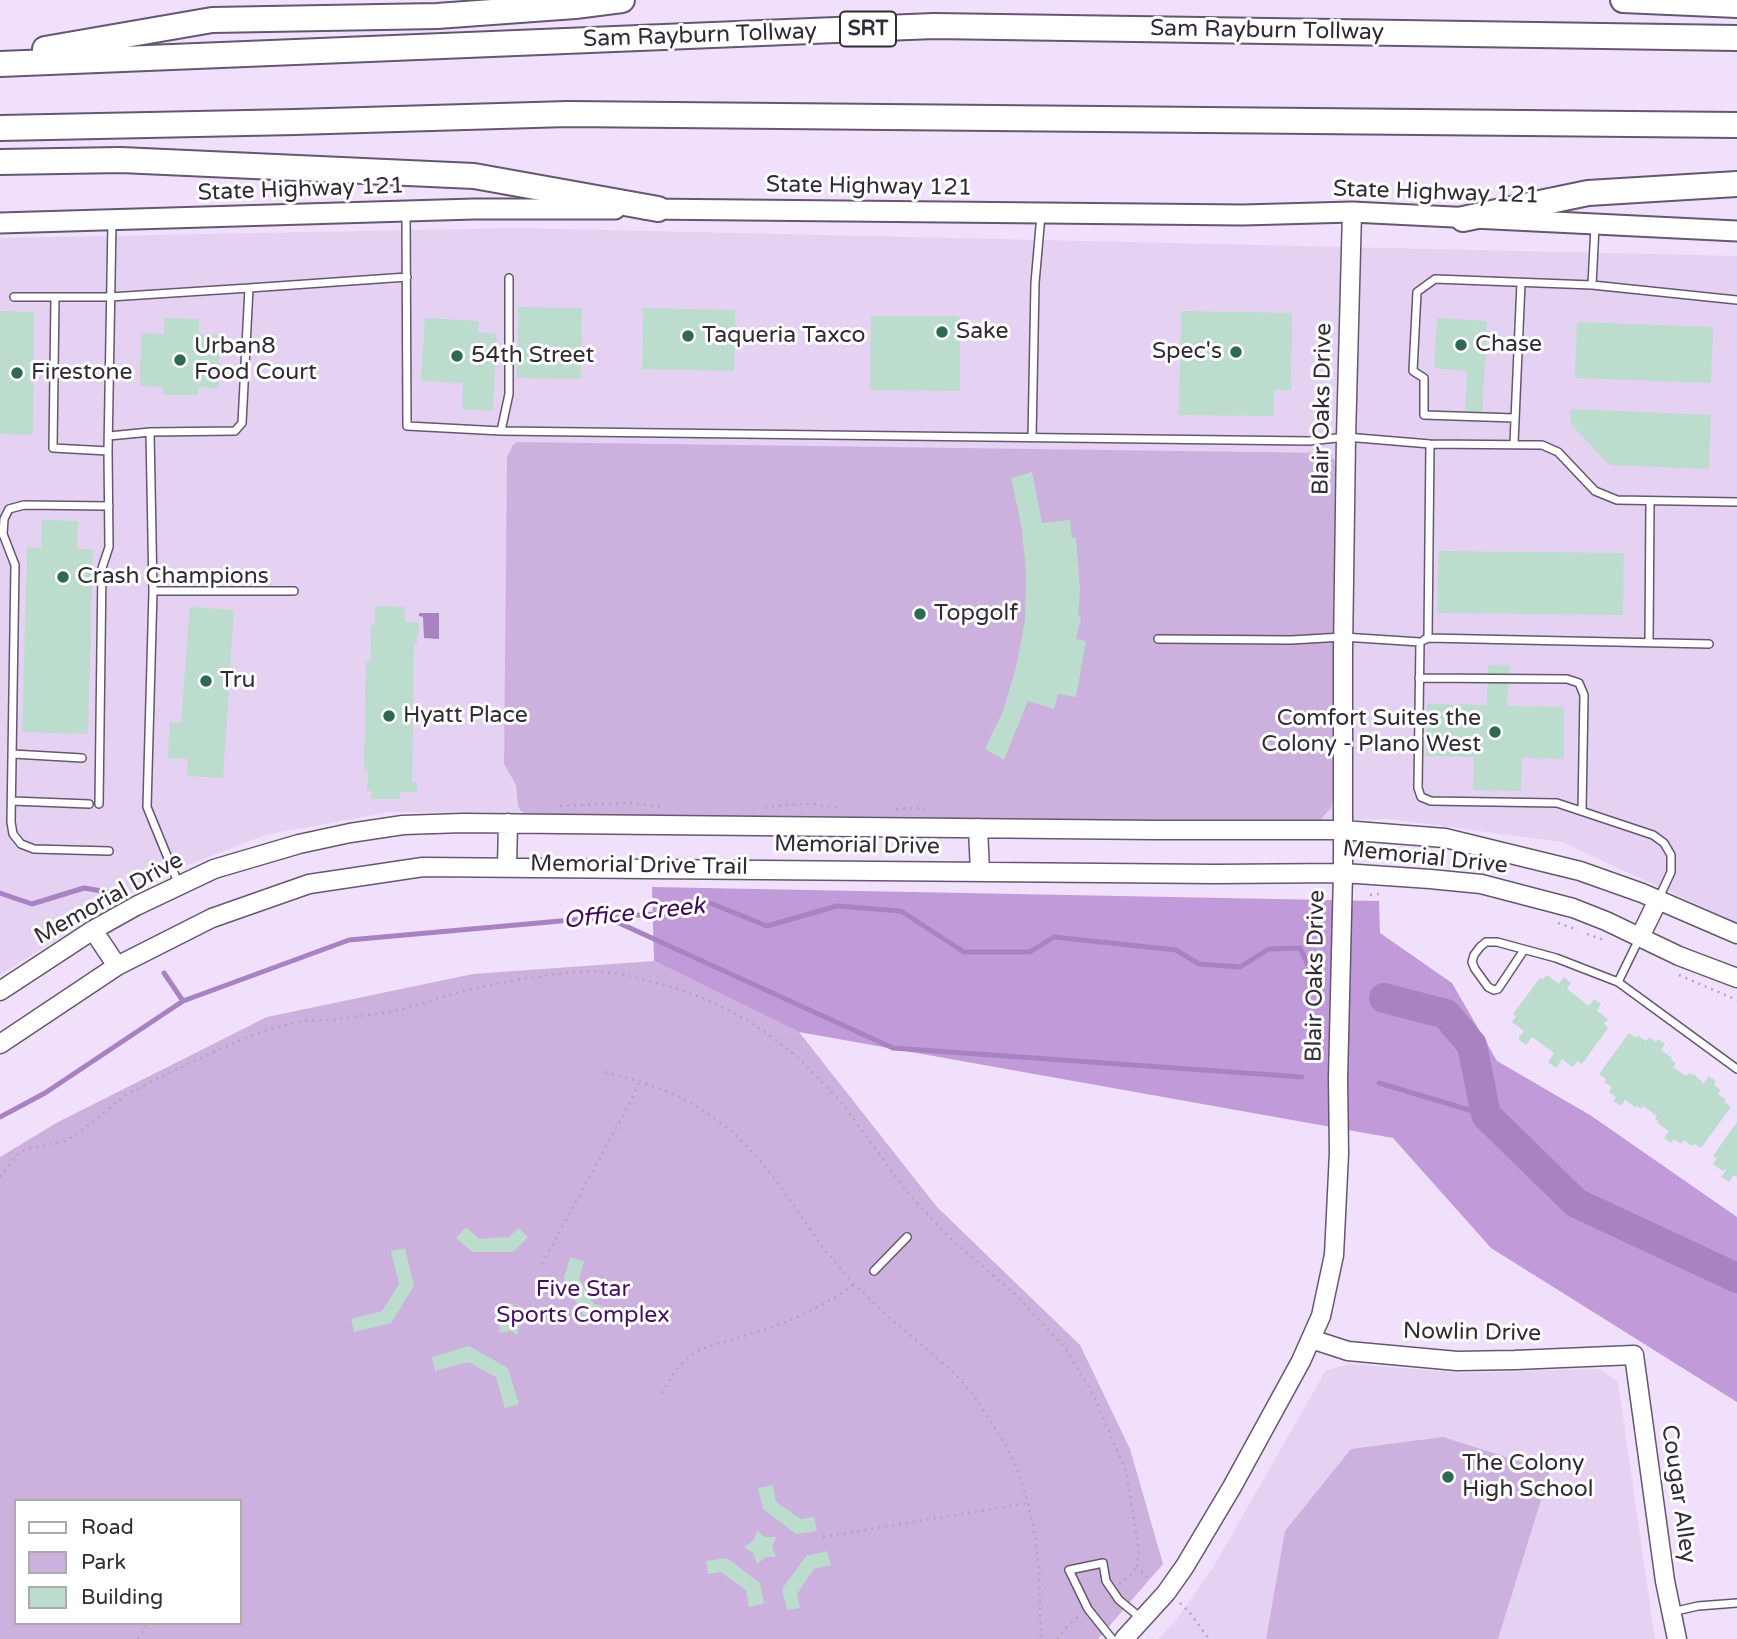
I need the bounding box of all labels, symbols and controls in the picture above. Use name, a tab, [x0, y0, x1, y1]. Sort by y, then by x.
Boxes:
road number: SRT	[840, 12, 896, 46]
street label: Sam Rayburn Tollway	[1150, 15, 1384, 47]
street label: Sam Rayburn Tollway	[583, 18, 817, 54]
street label: State Highway 121	[766, 171, 972, 203]
street label: State Highway 121	[197, 173, 405, 207]
street label: State Highway 121	[1332, 176, 1540, 210]
place label: Sake	[956, 318, 1008, 346]
place label: Taqueria Taxco	[702, 322, 865, 350]
street label: Blair Oaks Drive	[1308, 323, 1338, 495]
marker: Sake	[934, 324, 950, 340]
marker: Taqueria Taxco	[680, 328, 696, 344]
place label: Chase	[1475, 331, 1542, 359]
place label: Urban8 Food Court	[194, 333, 317, 387]
marker: Chase	[1453, 337, 1469, 353]
place label: Spec's	[1152, 338, 1222, 366]
place label: 54th Street	[471, 342, 594, 370]
marker: Spec's	[1228, 344, 1244, 360]
marker: 54th Street	[449, 348, 465, 364]
marker: Urban8 Food Court	[172, 352, 188, 368]
place label: Firestone	[31, 359, 133, 387]
marker: Firestone	[9, 365, 25, 381]
place label: Crash Champions	[77, 563, 269, 591]
marker: Crash Champions	[55, 569, 71, 585]
place label: Topgolf	[934, 600, 1018, 628]
marker: Topgolf	[912, 606, 928, 622]
place label: Tru	[220, 667, 255, 695]
marker: Tru	[198, 673, 214, 689]
place label: Hyatt Place	[403, 702, 528, 730]
place label: Comfort Suites the Colony - Plano West	[1261, 705, 1481, 759]
marker: Hyatt Place	[381, 708, 397, 724]
marker: Comfort Suites the Colony - Plano West	[1487, 724, 1503, 740]
street label: Memorial Drive	[774, 831, 940, 861]
street label: Memorial Drive	[1341, 836, 1509, 880]
street label: Memorial Drive	[30, 847, 188, 951]
street label: Memorial Drive Trail	[530, 850, 748, 882]
street label: Blair Oaks Drive	[1301, 890, 1331, 1062]
water label: Office Creek	[562, 892, 706, 936]
park label: Five Star Sports Complex	[496, 1276, 670, 1330]
street label: Nowlin Drive	[1403, 1318, 1541, 1348]
street label: Cougar Alley	[1655, 1423, 1701, 1565]
place label: The Colony High School	[1462, 1450, 1593, 1504]
marker: The Colony High School	[1440, 1469, 1456, 1485]
legend	[14, 1499, 242, 1625]
text: Road	[81, 1515, 134, 1540]
text: Park	[81, 1550, 126, 1575]
text: Building	[81, 1585, 163, 1610]

